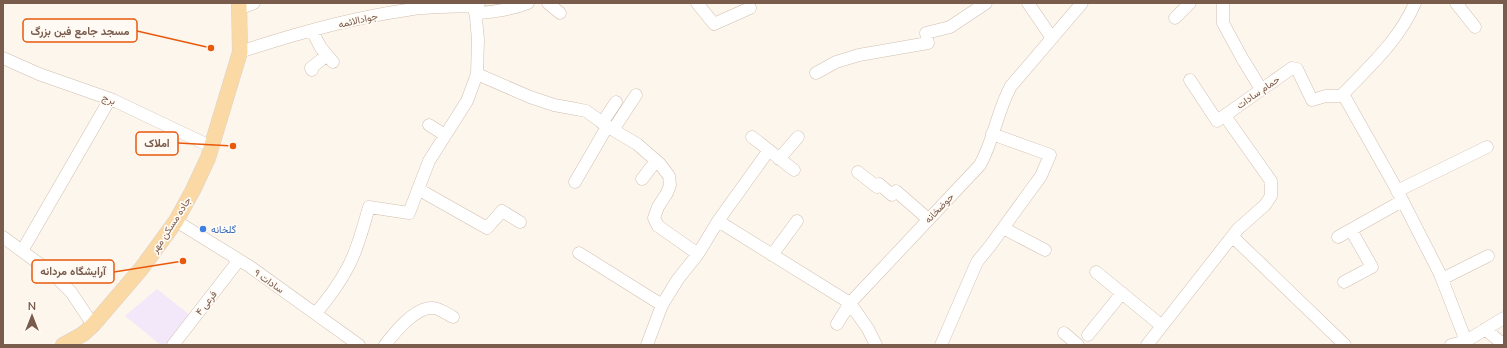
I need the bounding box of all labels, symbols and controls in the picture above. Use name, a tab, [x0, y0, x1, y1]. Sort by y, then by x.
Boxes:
street label: جوادالائمه	[337, 9, 379, 31]
callout: مسجد جامع فین بزرگ	[23, 19, 137, 42]
text: مسجد جامع فین بزرگ	[31, 24, 129, 39]
street label: حمام سادات	[1234, 72, 1282, 112]
street label: برج	[100, 90, 118, 108]
callout: املاک	[136, 132, 178, 155]
text: املاک	[144, 136, 170, 150]
street label: حوضخانه	[921, 190, 957, 226]
street label: جاده مسکن مهر	[148, 194, 194, 256]
place label: گلخانه	[211, 223, 237, 236]
marker: گلخانه	[198, 224, 208, 234]
callout: آرایشگاه مردانه	[32, 260, 114, 283]
text: آرایشگاه مردانه	[40, 264, 107, 278]
street label: سادات ۹	[251, 266, 287, 296]
street label: فرعی ۴	[192, 288, 220, 318]
north arrow	[12, 296, 52, 336]
text: N	[28, 299, 36, 313]

